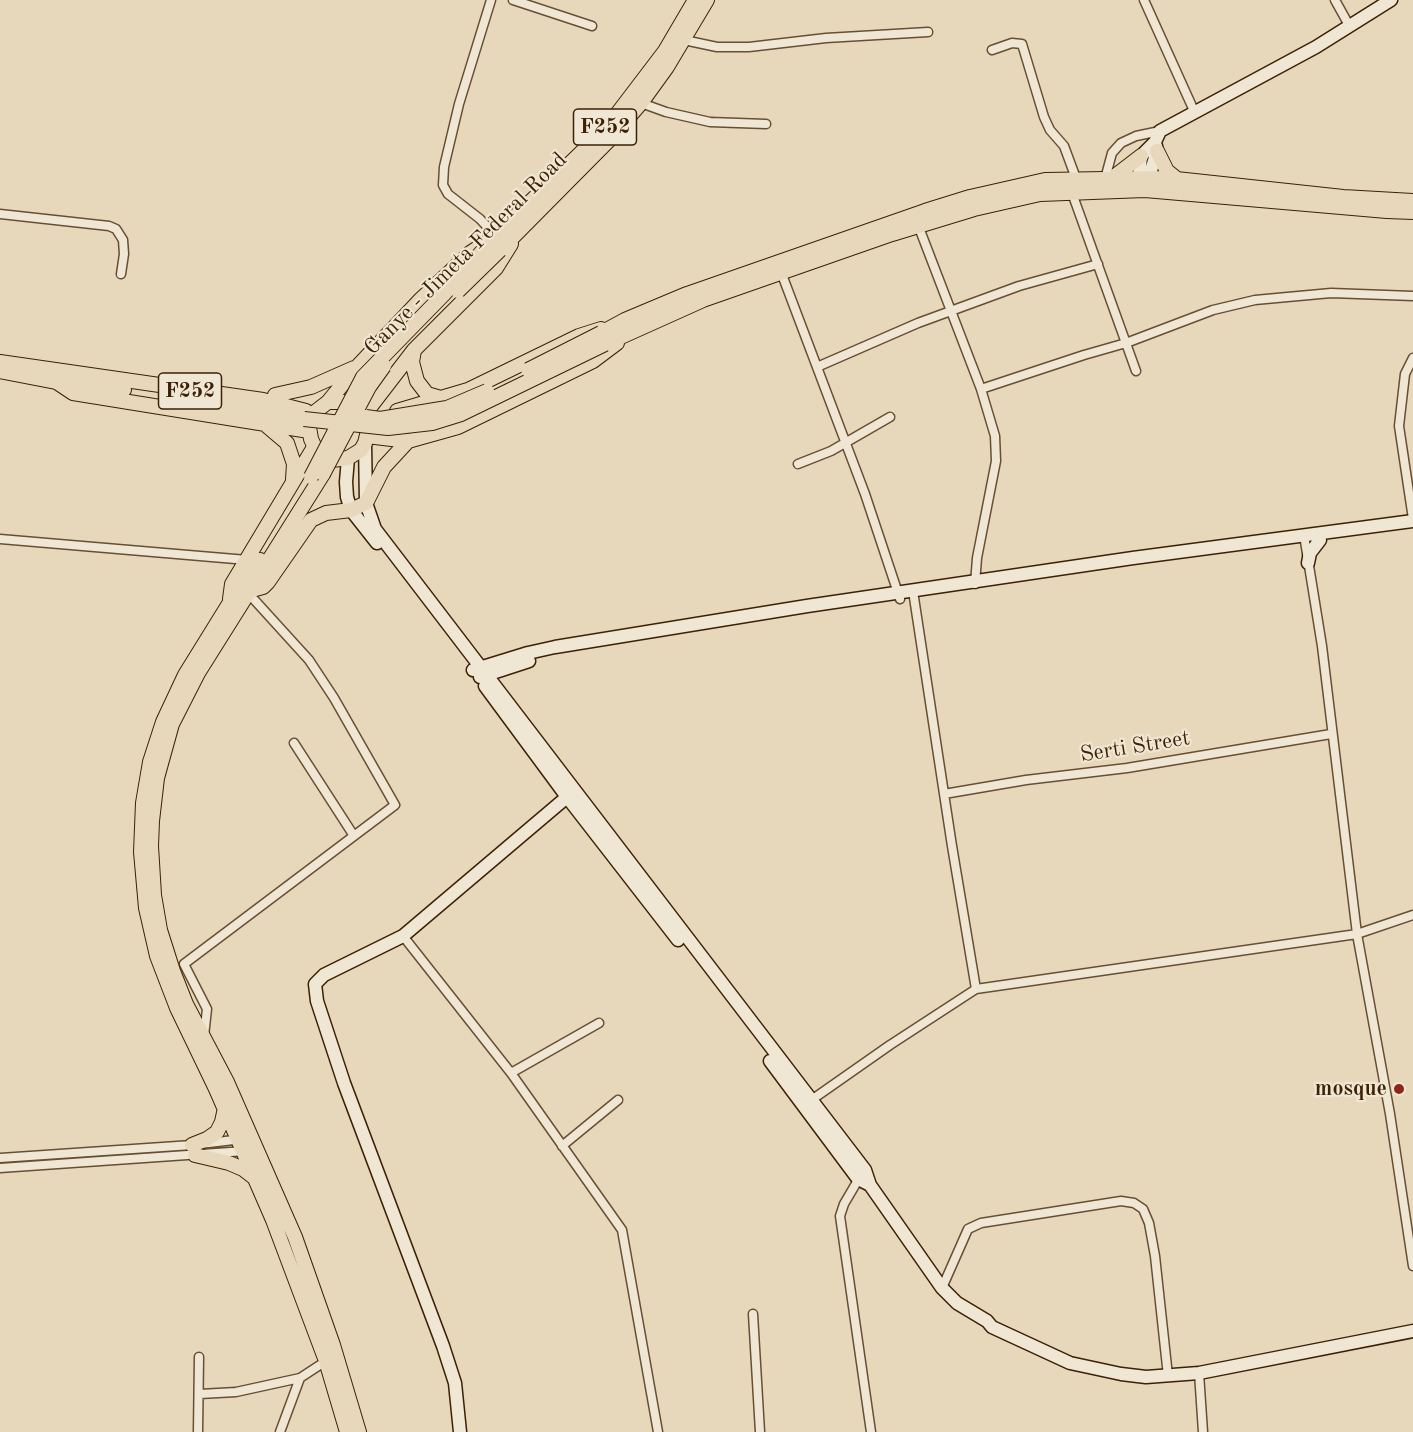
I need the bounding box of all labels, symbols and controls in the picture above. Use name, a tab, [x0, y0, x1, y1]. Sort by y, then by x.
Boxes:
road number: F252	[574, 109, 636, 145]
street label: Ganye - Jimeta Federal Road	[359, 147, 573, 361]
road number: F252	[158, 373, 222, 409]
street label: Serti Street	[1078, 725, 1192, 769]
place label: mosque	[1315, 1076, 1387, 1102]
marker: mosque	[1392, 1082, 1406, 1096]

